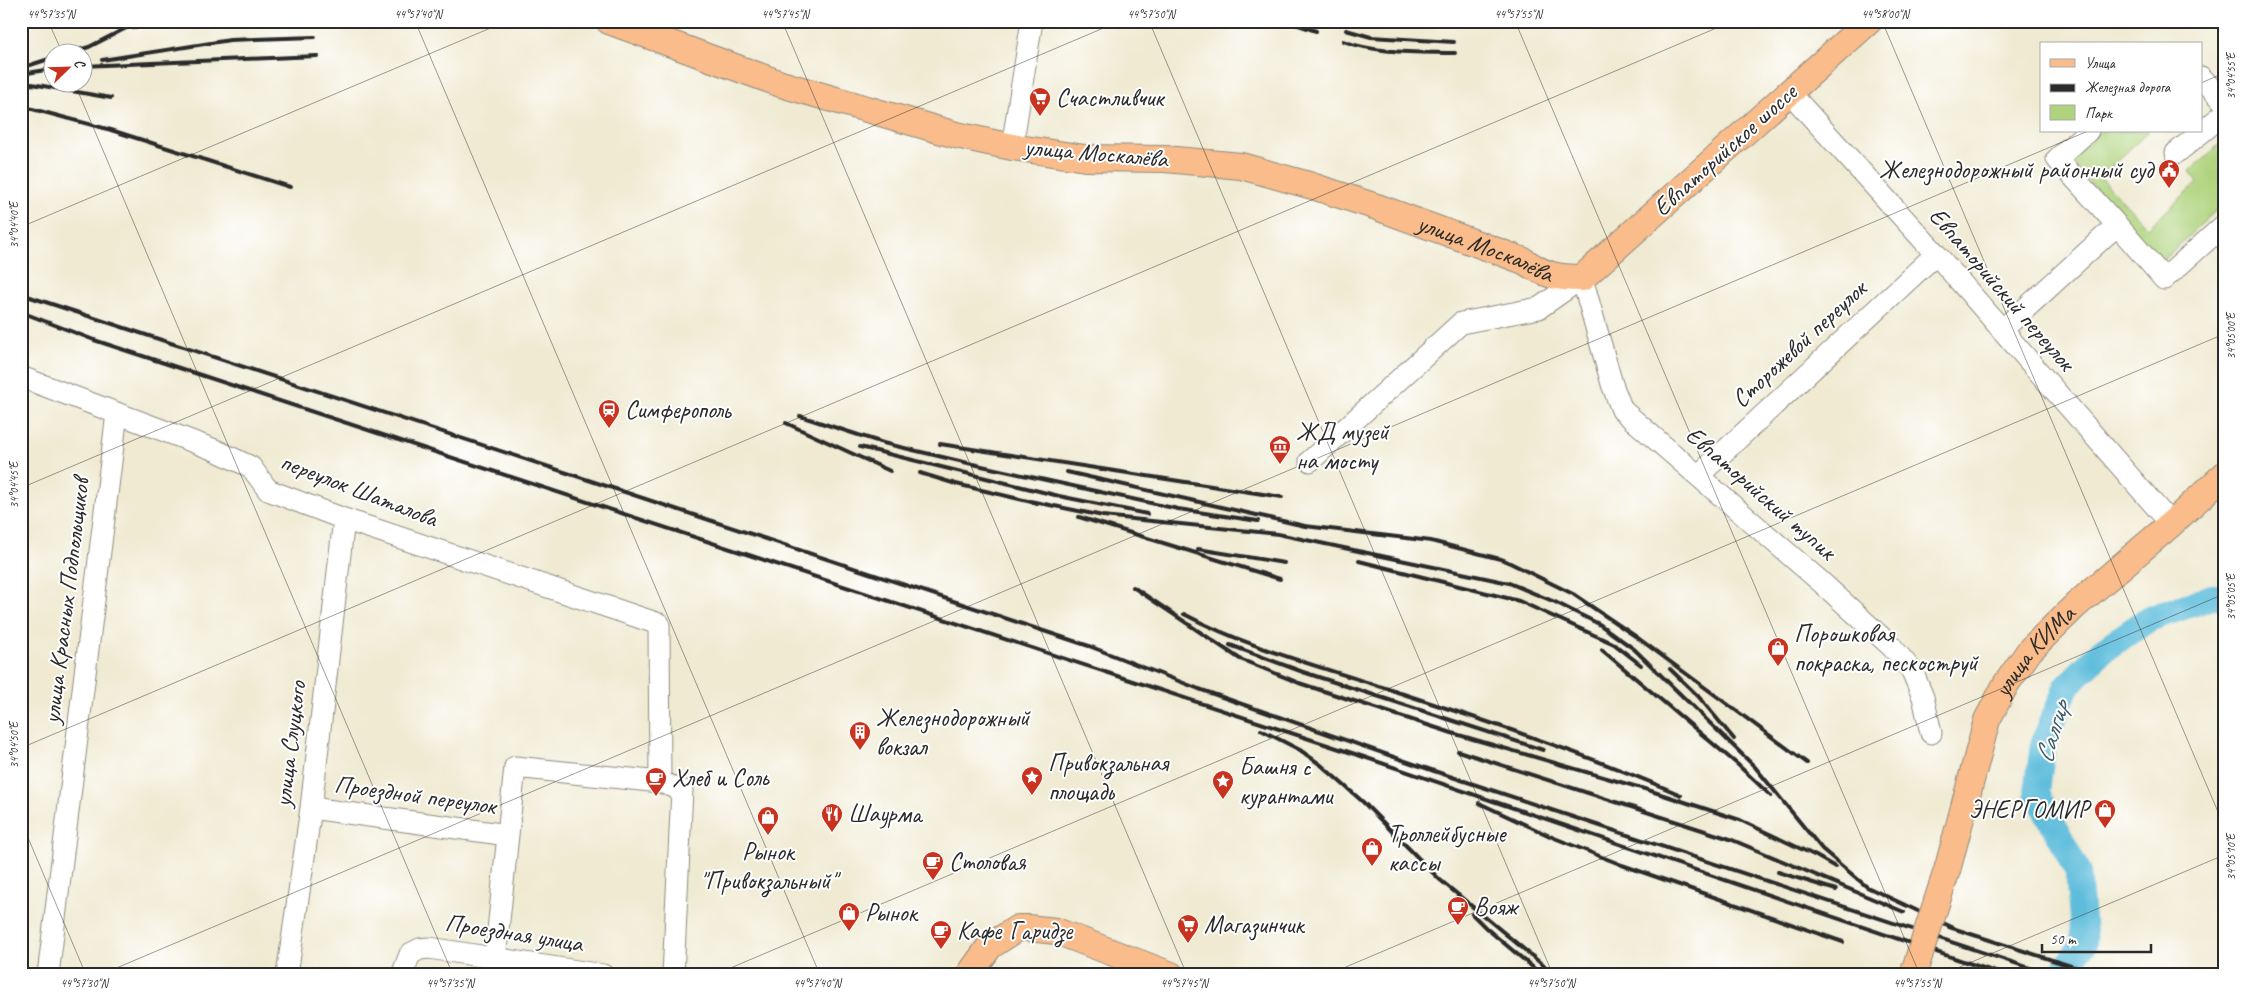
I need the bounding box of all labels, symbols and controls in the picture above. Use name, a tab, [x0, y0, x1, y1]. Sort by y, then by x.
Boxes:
text: 44°57'35"N	[27, 6, 76, 22]
text: 44°57'40"N	[394, 6, 443, 22]
text: 44°57'45"N	[761, 6, 810, 22]
text: 44°57'50"N	[1127, 6, 1176, 22]
text: 44°57'55"N	[1494, 6, 1543, 22]
text: 44°58'00"N	[1861, 6, 1910, 22]
north arrow	[42, 42, 92, 92]
legend	[2040, 42, 2202, 132]
text: 34°04'55"E	[2223, 51, 2239, 99]
text: Улица	[2085, 54, 2116, 73]
text: С	[70, 57, 90, 72]
street label: Евпаторийское шоссе	[1646, 76, 1805, 223]
text: Железная дорога	[2085, 78, 2172, 97]
place label: Счастливчик	[1056, 82, 1166, 114]
supermarket icon: Счастливчик	[1028, 86, 1052, 117]
text: Парк	[2085, 104, 2113, 123]
street label: улица Москалёва	[1021, 131, 1171, 175]
place label: Железнодорожный районный суд	[1879, 154, 2155, 186]
public building icon: Железнодорожный районный суд	[2157, 158, 2181, 189]
text: 34°04'40"E	[6, 200, 22, 248]
street label: Евпаторийский переулок	[1922, 200, 2084, 380]
street label: улица Москалёва	[1411, 207, 1559, 291]
street label: Сторожевой переулок	[1725, 271, 1875, 415]
text: 34°05'00"E	[2223, 311, 2239, 359]
place label: Симферополь	[625, 394, 733, 426]
station icon: Симферополь	[597, 398, 621, 429]
place label: ЖД музей на мосту	[1296, 416, 1390, 477]
street label: Евпаторийский тупик	[1679, 419, 1844, 568]
museum icon: ЖД музей на мосту	[1268, 434, 1292, 465]
street label: переулок Шаталова	[276, 445, 444, 535]
text: 34°04'45"E	[6, 460, 22, 508]
street label: улица Красных Подпольщиков	[35, 472, 98, 727]
text: 34°05'05"E	[2223, 572, 2239, 620]
street label: улица КИМа	[1985, 597, 2084, 704]
place label: Порошковая покраска, пескоструй	[1794, 618, 1979, 679]
shop icon: Порошковая покраска, пескоструй	[1766, 636, 1790, 667]
street label: улица Слуцкого	[266, 678, 314, 811]
water label: Салгир	[2027, 694, 2078, 767]
place label: Железнодорожный вокзал	[876, 702, 1031, 763]
text: 34°04'50"E	[6, 720, 22, 768]
building icon: Железнодорожный вокзал	[848, 720, 872, 751]
place label: Привокзальная площадь	[1048, 747, 1170, 808]
place label: Башня с курантами	[1239, 751, 1334, 812]
place label: Хлеб и Соль	[672, 762, 770, 794]
place icon: Привокзальная площадь	[1020, 765, 1044, 796]
cafe icon: Хлеб и Соль	[644, 766, 668, 797]
street label: Проездной переулок	[332, 768, 500, 823]
place icon: Башня с курантами	[1211, 769, 1235, 800]
place label: ЭНЕРГОМИР	[1969, 794, 2092, 826]
place label: Шаурма	[848, 798, 924, 830]
shop icon: ЭНЕРГОМИР	[2093, 798, 2117, 829]
restaurant icon: Шаурма	[820, 802, 844, 833]
shop icon: Рынок "Привокзальный"	[756, 805, 780, 836]
place label: Троллейбусные кассы	[1388, 818, 1507, 879]
text: 34°05'10"E	[2223, 832, 2239, 880]
place label: Рынок "Привокзальный"	[700, 836, 841, 898]
shop icon: Троллейбусные кассы	[1360, 836, 1384, 867]
place label: Столовая	[949, 846, 1026, 878]
cafe icon: Столовая	[921, 850, 945, 881]
place label: Вояж	[1474, 891, 1520, 923]
cafe icon: Вояж	[1446, 895, 1470, 926]
place label: Рынок	[865, 897, 919, 929]
shop icon: Рынок	[837, 901, 861, 932]
street label: Проездная улица	[443, 906, 587, 960]
place label: Магазинчик	[1204, 909, 1305, 941]
supermarket icon: Магазинчик	[1176, 913, 1200, 944]
place label: Кафе Гаридзе	[957, 915, 1074, 948]
cafe icon: Кафе Гаридзе	[929, 919, 953, 950]
scale bar	[2042, 921, 2151, 953]
text: 50 m	[2050, 930, 2077, 949]
text: 44°57'30"N	[60, 975, 109, 991]
text: 44°57'35"N	[426, 975, 475, 991]
text: 44°57'40"N	[793, 975, 842, 991]
text: 44°57'45"N	[1160, 975, 1209, 991]
text: 44°57'50"N	[1527, 975, 1576, 991]
text: 44°57'55"N	[1893, 975, 1942, 991]

